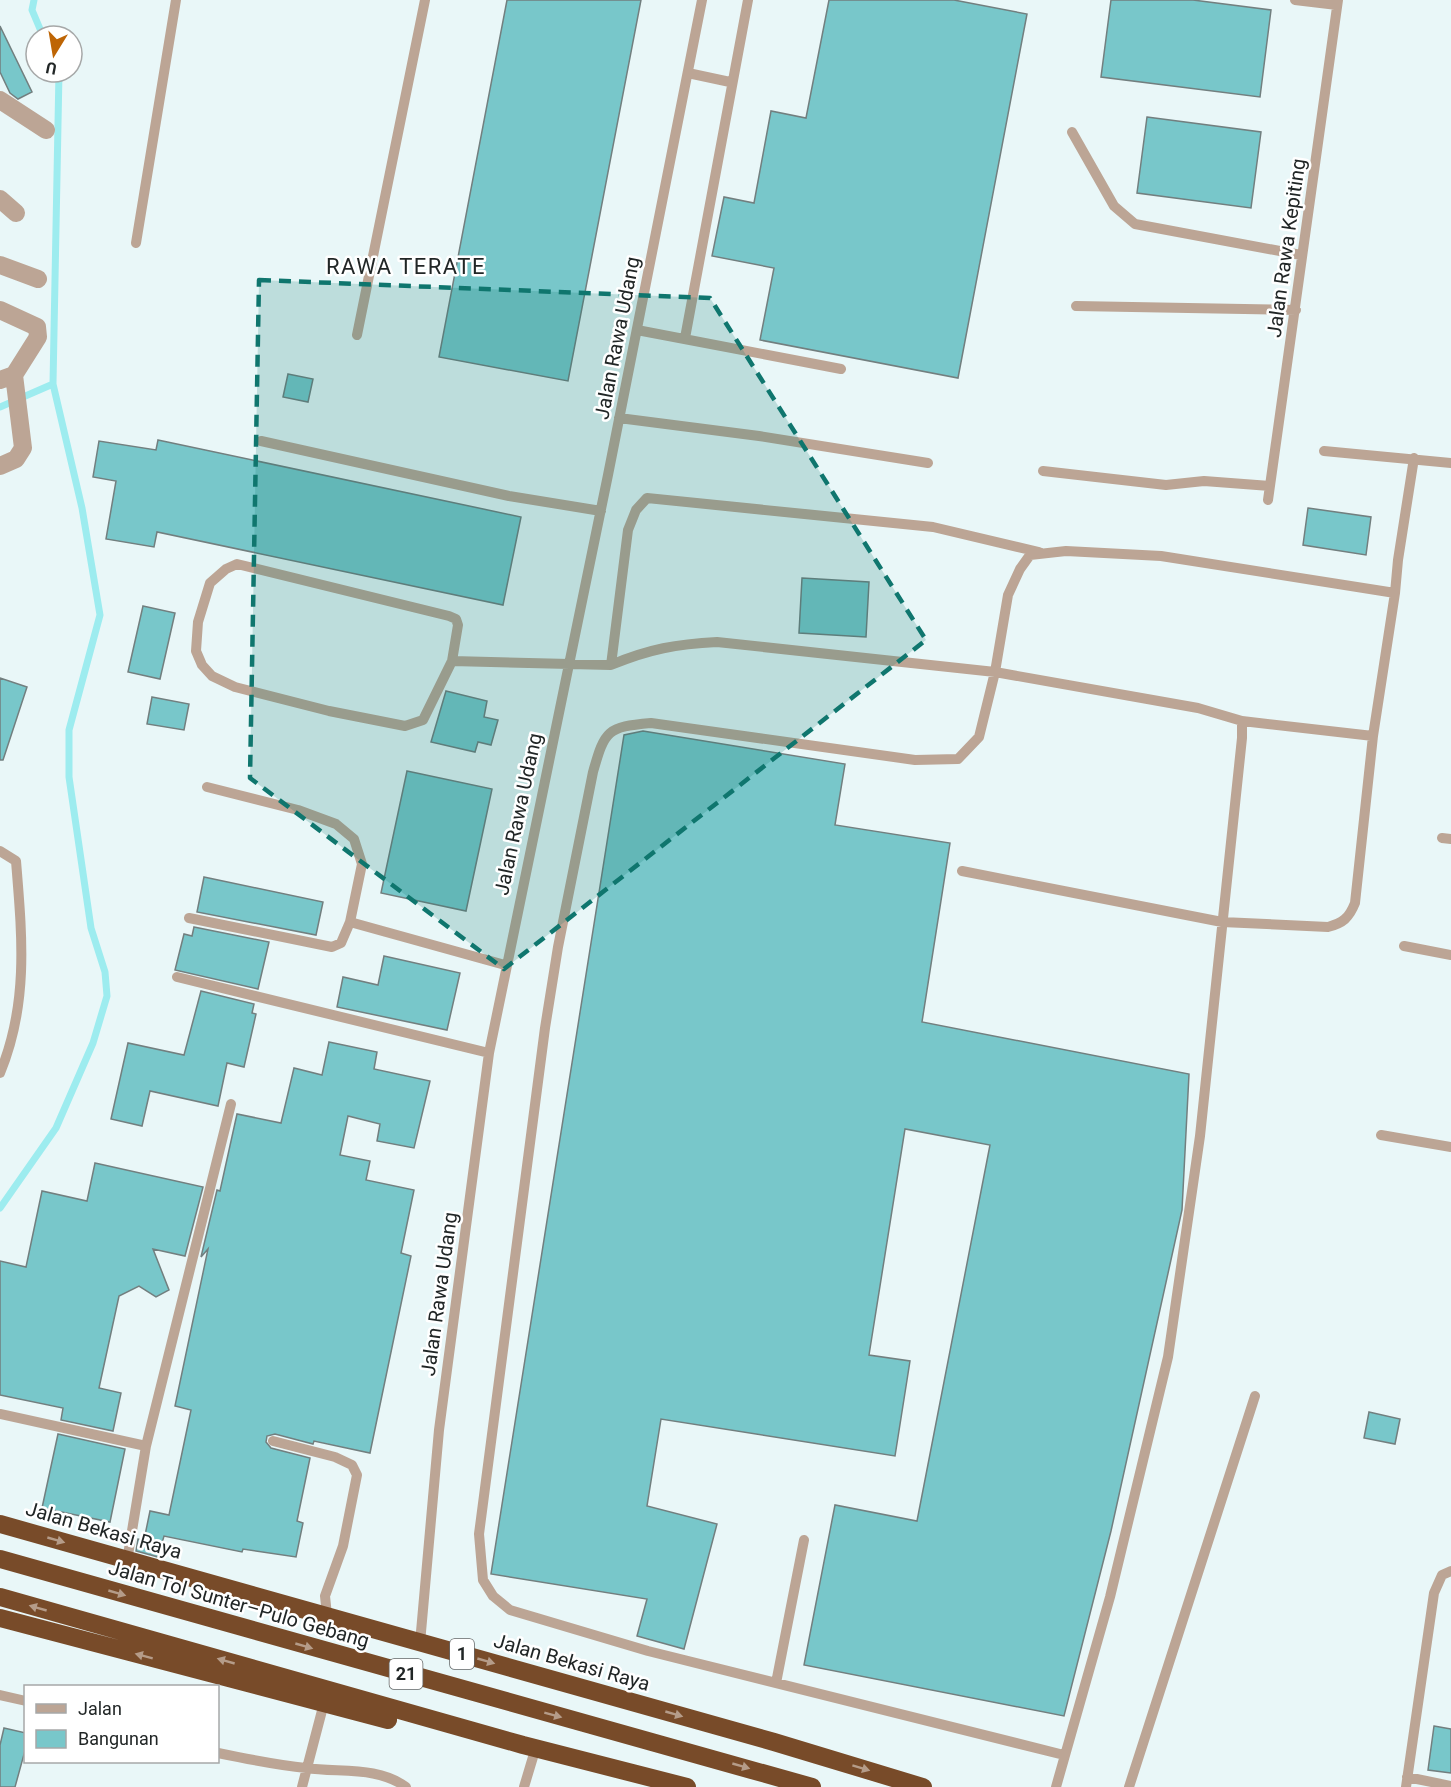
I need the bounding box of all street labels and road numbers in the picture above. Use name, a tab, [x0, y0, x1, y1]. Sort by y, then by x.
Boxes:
street label: Jalan Rawa Kepiting	[1262, 157, 1310, 339]
street label: Jalan Rawa Udang	[589, 255, 645, 421]
street label: Jalan Rawa Udang	[489, 731, 547, 897]
street label: Jalan Rawa Udang	[416, 1211, 462, 1377]
street label: Jalan Bekasi Raya	[23, 1496, 185, 1564]
street label: Jalan Tol Sunter–Pulo Gebang	[106, 1555, 372, 1653]
street label: Jalan Bekasi Raya	[491, 1628, 653, 1696]
road number: 1	[450, 1639, 474, 1669]
road number: 21	[390, 1659, 422, 1689]

